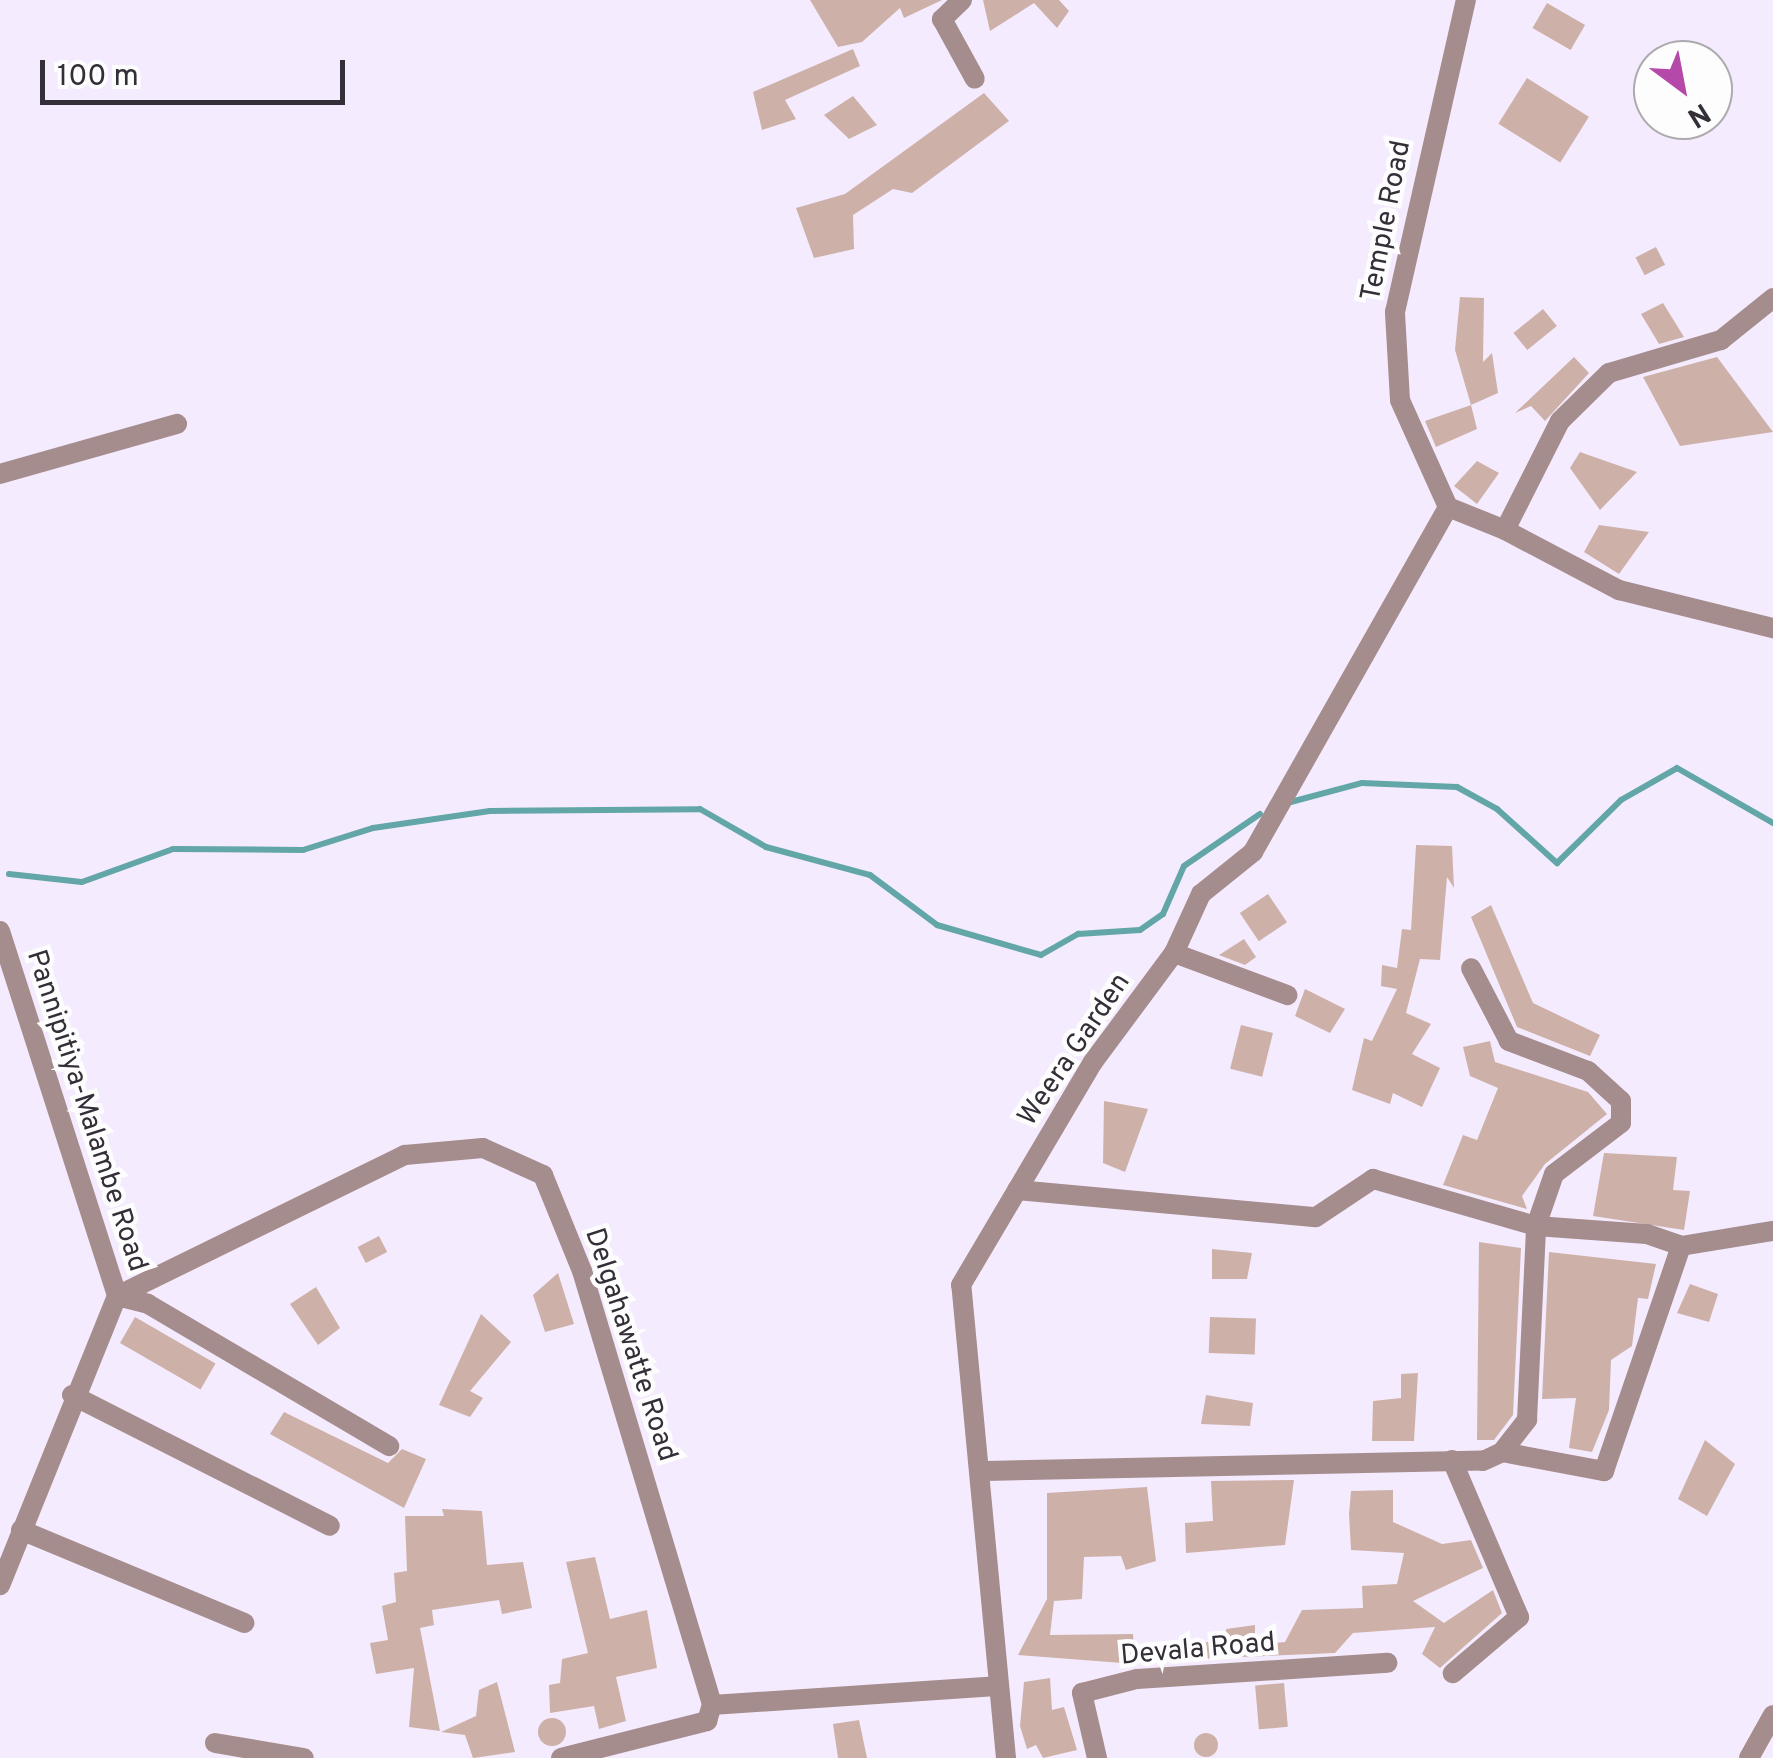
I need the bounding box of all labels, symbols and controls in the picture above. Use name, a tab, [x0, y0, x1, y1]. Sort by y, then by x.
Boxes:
scale bar	[45, 40, 350, 102]
north arrow	[1633, 40, 1733, 140]
text: 100 m	[57, 59, 139, 96]
text: N	[1680, 93, 1716, 134]
street label: Temple Road	[1355, 138, 1419, 304]
street label: Pannipitiya-Malambe Road	[18, 946, 154, 1276]
street label: Weera Garden	[1012, 967, 1138, 1133]
street label: Delgahawatte Road	[576, 1224, 684, 1466]
street label: Devala Road	[1119, 1626, 1277, 1674]

